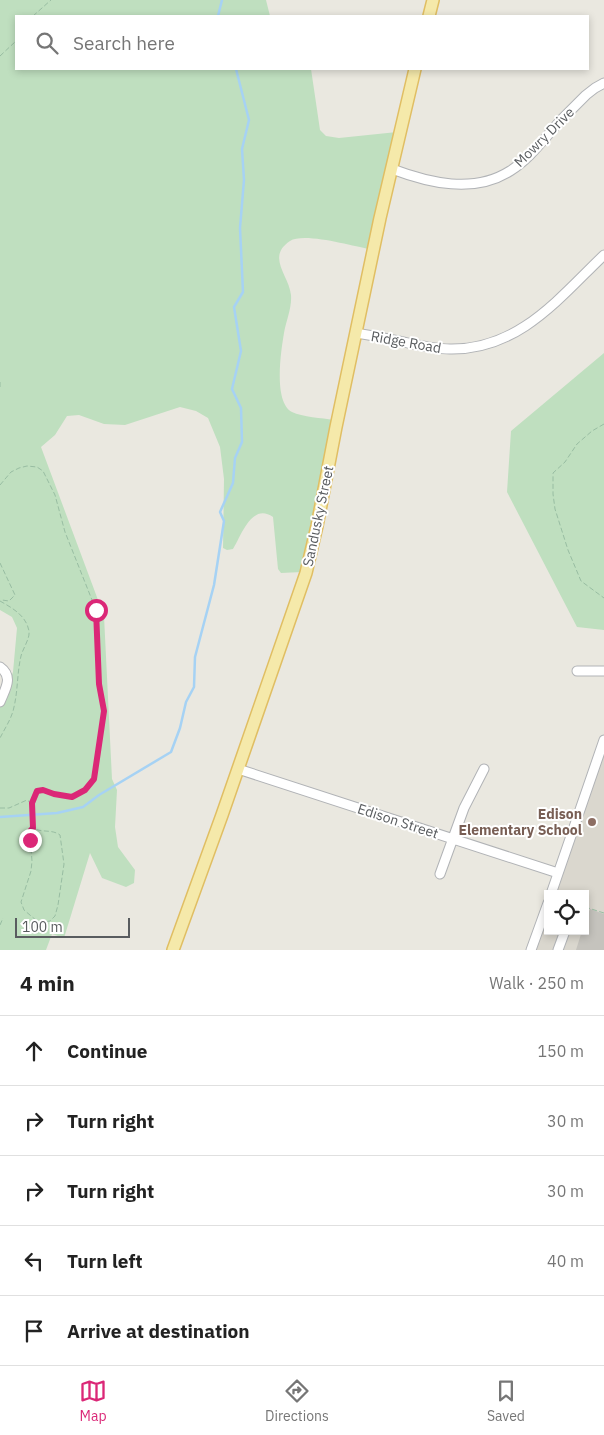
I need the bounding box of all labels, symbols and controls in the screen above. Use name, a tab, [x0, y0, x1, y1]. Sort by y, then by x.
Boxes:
search box	[15, 15, 589, 70]
icon: search	[33, 29, 61, 57]
text: Search here	[73, 31, 175, 55]
street label: Mowry Drive	[510, 103, 578, 171]
street label: Ridge Road	[369, 327, 443, 357]
street label: Sandusky Street	[299, 464, 337, 568]
route start	[85, 599, 108, 622]
street label: Edison Street	[355, 799, 441, 843]
place label: Edison Elementary School	[458, 805, 582, 839]
marker: Edison Elementary School	[586, 816, 598, 828]
route end	[19, 829, 42, 852]
map controls	[544, 890, 589, 935]
button: locate	[544, 890, 589, 935]
scale bar	[15, 915, 130, 938]
text: 100 m	[22, 918, 63, 936]
text: 4 min	[20, 969, 75, 997]
text: Walk · 250 m	[489, 973, 584, 993]
icon: ahead	[20, 1037, 48, 1065]
text: Continue	[67, 1039, 147, 1063]
text: 150 m	[537, 1041, 584, 1061]
icon: right	[20, 1107, 48, 1135]
text: Turn right	[67, 1109, 154, 1133]
text: 30 m	[547, 1111, 584, 1131]
icon: right	[20, 1177, 48, 1205]
text: Turn right	[67, 1179, 154, 1203]
text: 30 m	[547, 1181, 584, 1201]
icon: left	[20, 1247, 48, 1275]
text: Turn left	[67, 1249, 143, 1273]
text: 40 m	[547, 1251, 584, 1271]
icon: arrive	[20, 1317, 48, 1345]
text: Arrive at destination	[67, 1319, 250, 1343]
tab: Map	[79, 1377, 107, 1425]
tab: Directions	[265, 1377, 329, 1425]
tab: Saved	[487, 1377, 525, 1425]

